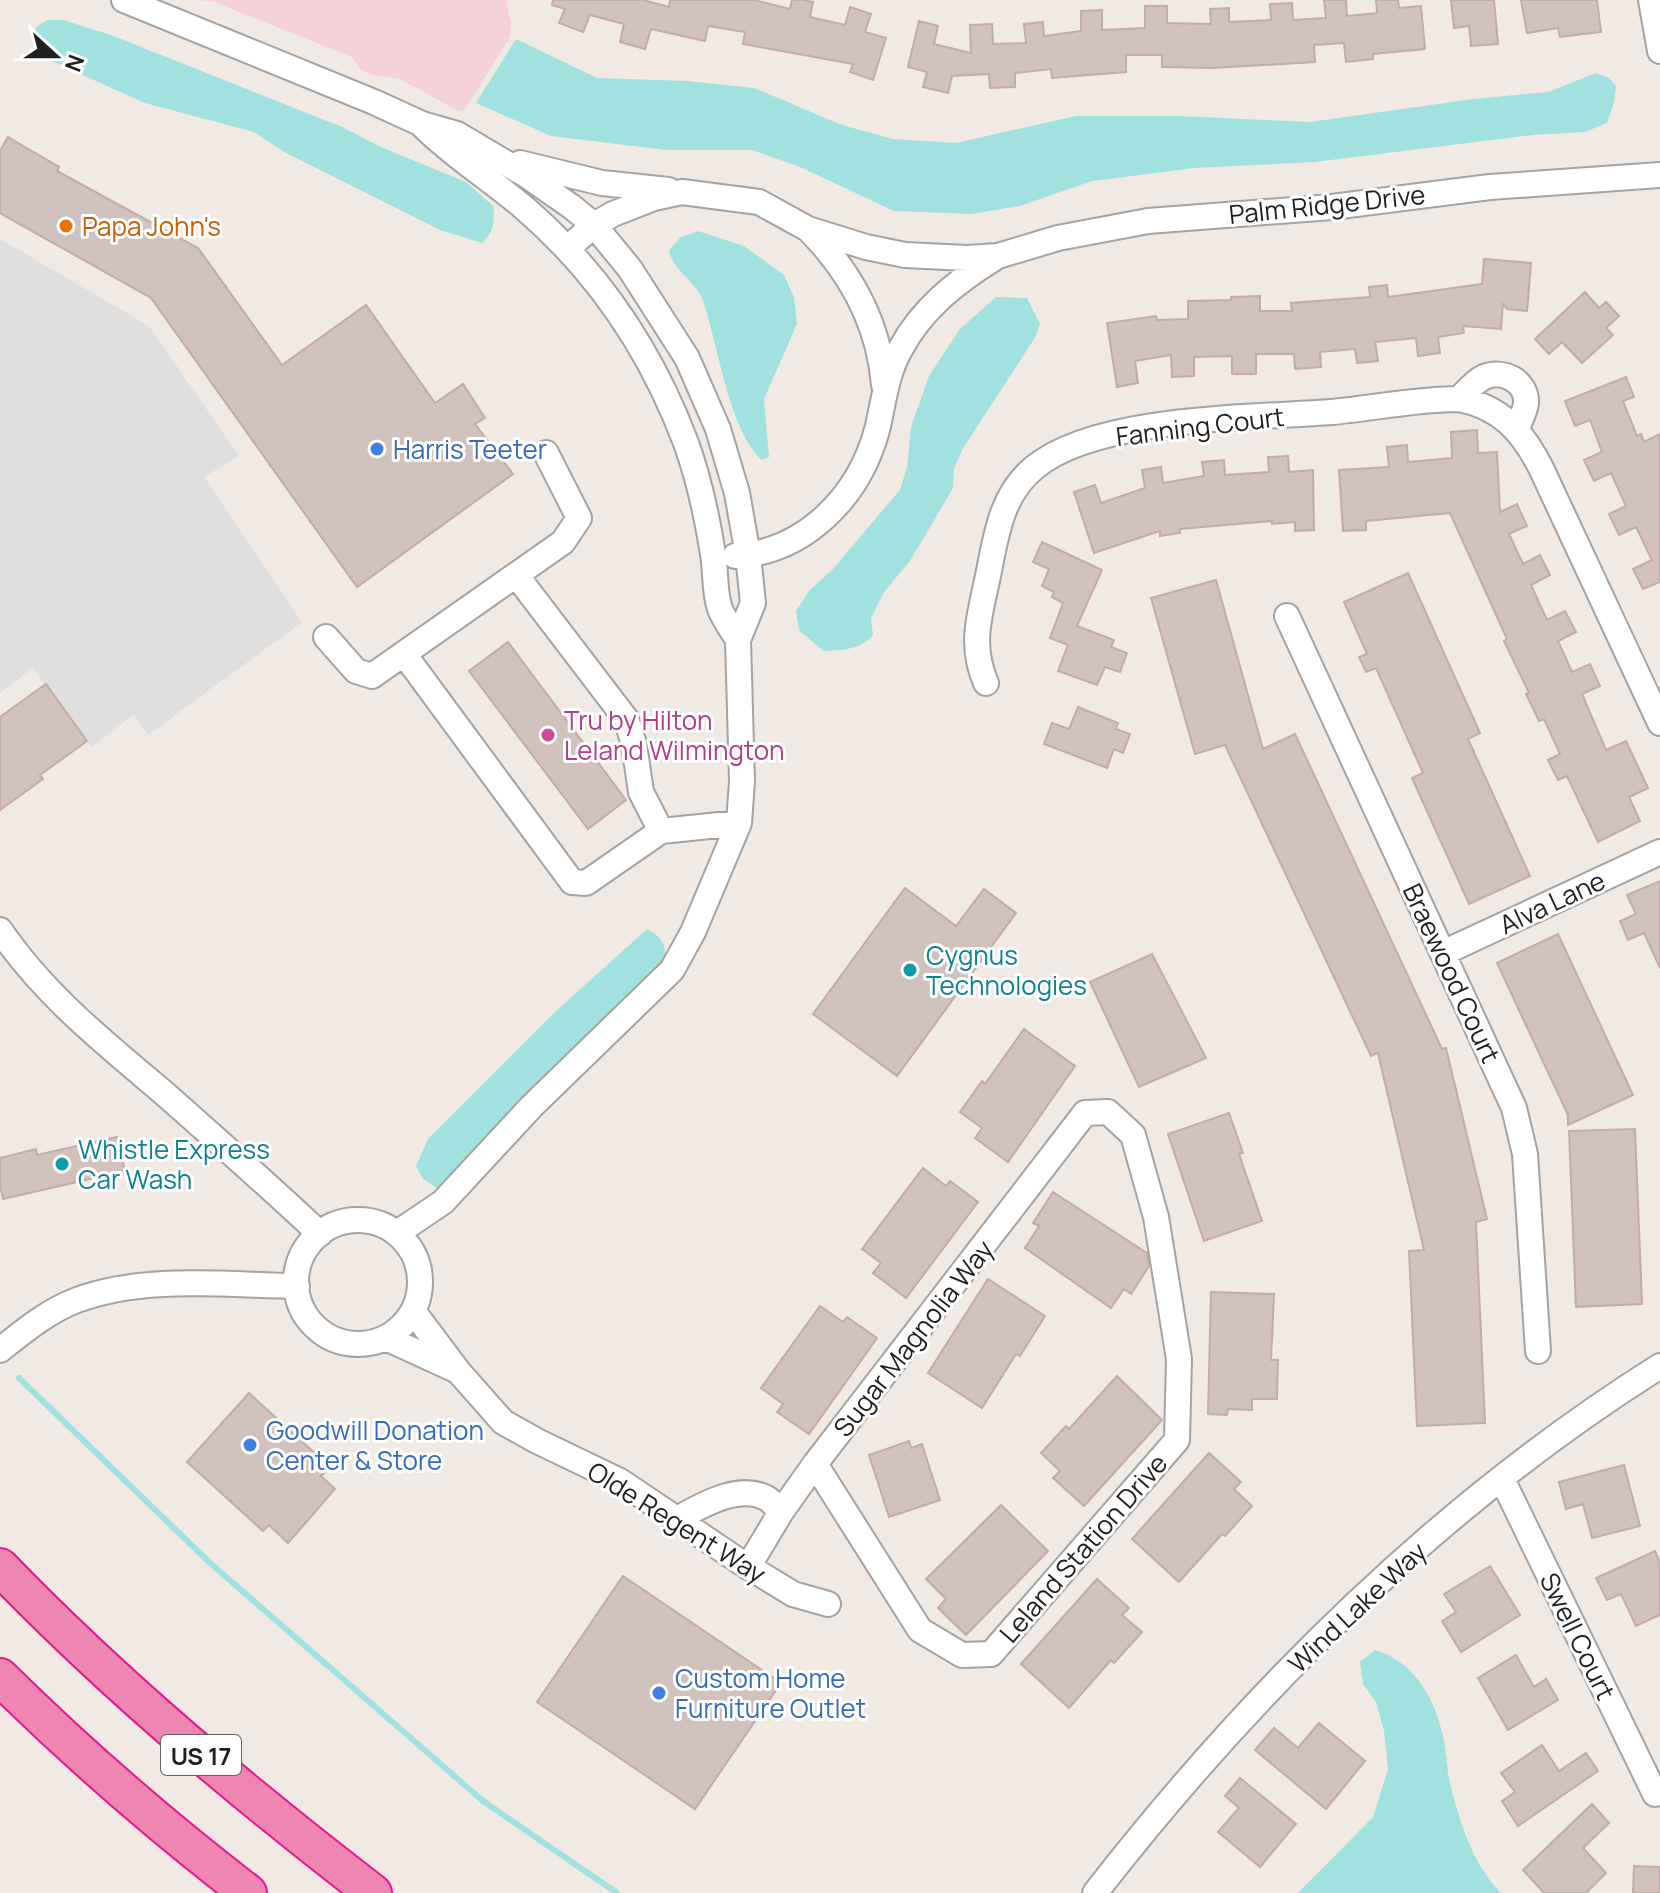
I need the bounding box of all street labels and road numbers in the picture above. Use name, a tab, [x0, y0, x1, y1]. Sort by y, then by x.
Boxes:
street label: Palm Ridge Drive	[1227, 176, 1427, 232]
street label: Fanning Court	[1114, 398, 1286, 454]
street label: Alva Lane	[1493, 862, 1611, 942]
street label: Braewood Court	[1395, 878, 1509, 1068]
street label: Sugar Magnolia Way	[825, 1232, 1001, 1444]
street label: Leland Station Drive	[991, 1446, 1175, 1650]
street label: Olde Regent Way	[581, 1453, 773, 1591]
street label: Wind Lake Way	[1280, 1533, 1434, 1681]
street label: Swell Court	[1532, 1566, 1624, 1706]
road number: US 17	[161, 1735, 241, 1775]

